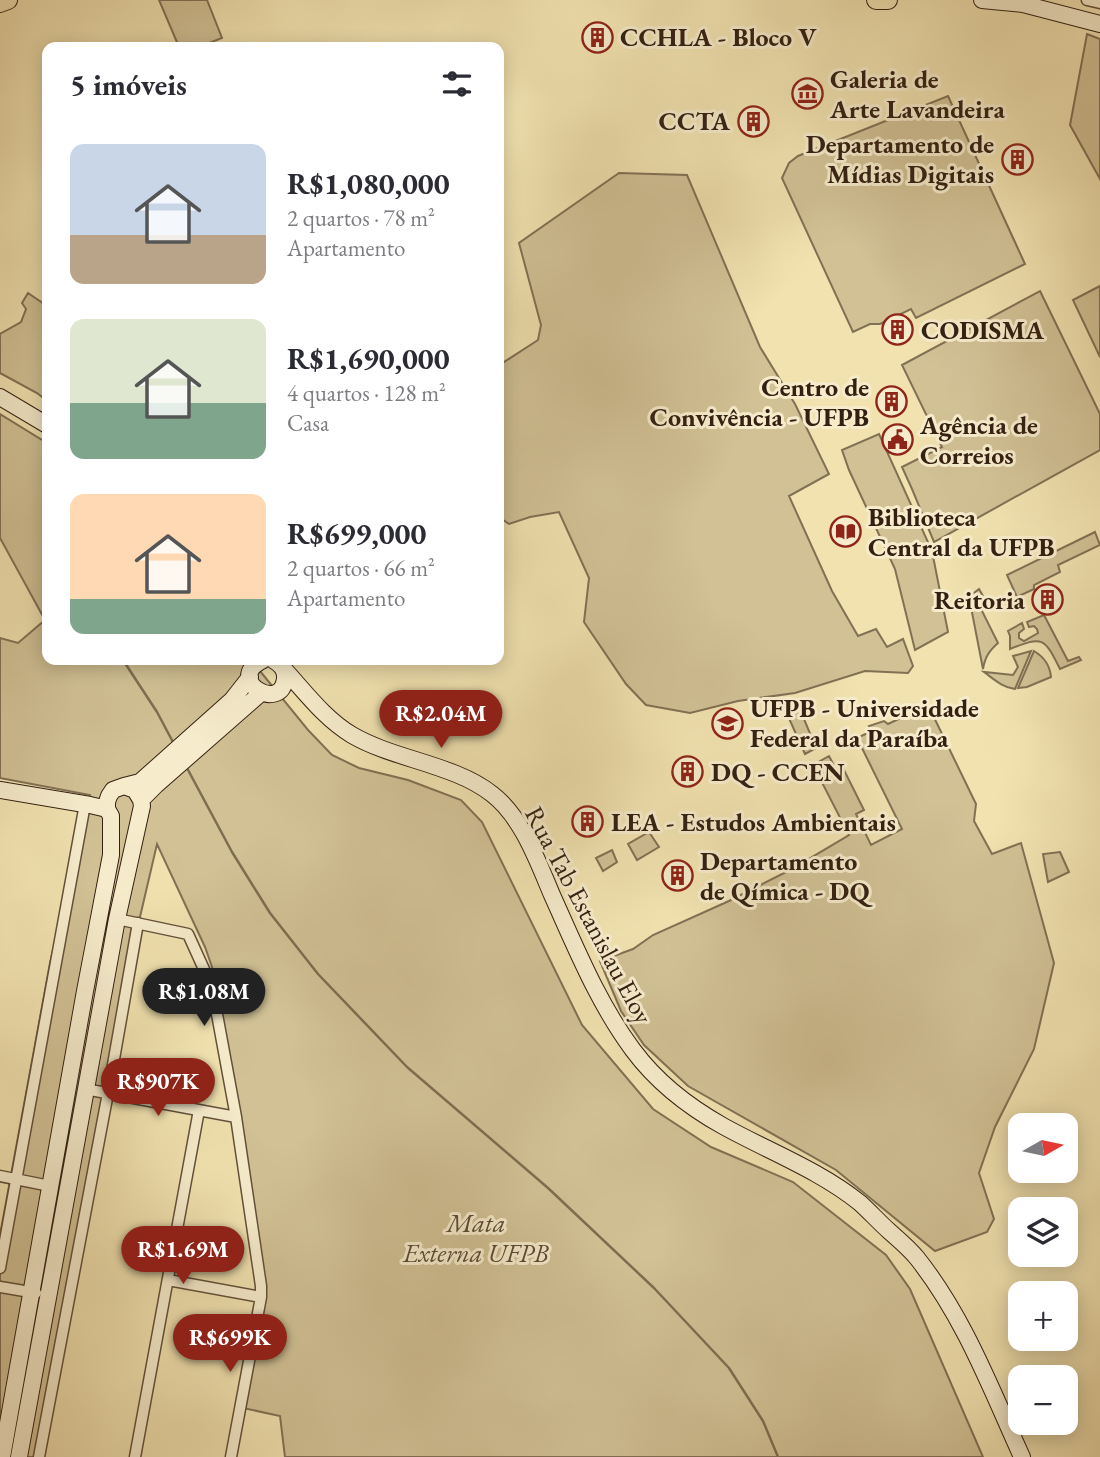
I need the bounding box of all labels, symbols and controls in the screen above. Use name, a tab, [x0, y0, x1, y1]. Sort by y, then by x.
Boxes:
building icon: CCHLA - Bloco V	[580, 20, 614, 54]
place label: CCHLA - Bloco V	[620, 20, 817, 54]
place label: Galeria de Arte Lavandeira	[829, 62, 1006, 126]
text: 5 imóveis	[70, 65, 187, 104]
icon: filters	[438, 65, 476, 103]
museum icon: Galeria de Arte Lavandeira	[790, 77, 824, 111]
place label: CCTA	[659, 104, 730, 138]
building icon: CCTA	[736, 104, 770, 138]
place label: Departamento de Mídias Digitais	[806, 127, 994, 191]
building icon: Departamento de Mídias Digitais	[1000, 142, 1034, 176]
text: R$1,080,000	[287, 164, 450, 203]
icon: home	[126, 172, 210, 256]
text: 2 quartos · 78 m²	[287, 203, 435, 233]
text: Apartamento	[287, 233, 405, 263]
building icon: CODISMA	[881, 313, 915, 347]
place label: CODISMA	[921, 313, 1044, 347]
text: R$1,690,000	[287, 339, 450, 378]
icon: home	[126, 347, 210, 431]
place label: Centro de Convivência - UFPB	[650, 370, 869, 434]
text: 4 quartos · 128 m²	[287, 378, 446, 408]
building icon: Centro de Convivência - UFPB	[875, 385, 909, 419]
text: Casa	[287, 408, 329, 438]
place label: Agência de Correios	[919, 408, 1038, 472]
public building icon: Agência de Correios	[880, 423, 914, 457]
place label: Biblioteca Central da UFPB	[868, 500, 1055, 564]
text: R$699,000	[287, 514, 426, 553]
library icon: Biblioteca Central da UFPB	[828, 515, 862, 549]
icon: home	[126, 522, 210, 606]
text: 2 quartos · 66 m²	[287, 553, 435, 583]
text: Apartamento	[287, 583, 405, 613]
place label: Reitoria	[934, 583, 1026, 617]
building icon: Reitoria	[1031, 583, 1065, 617]
pin: R$2.04M	[376, 690, 506, 750]
place label: UFPB - Universidade Federal da Paraíba	[750, 691, 979, 755]
text: R$2.04M	[395, 698, 487, 728]
school or university icon: UFPB - Universidade Federal da Paraíba	[710, 706, 744, 740]
building icon: DQ - CCEN	[671, 755, 705, 789]
place label: DQ - CCEN	[711, 755, 845, 789]
street label: Rua Tab Estanislau Eloy	[517, 800, 661, 1030]
building icon: LEA - Estudos Ambientais	[571, 805, 605, 839]
place label: LEA - Estudos Ambientais	[611, 805, 896, 839]
place label: Departamento de Qímica - DQ	[700, 844, 873, 908]
building icon: Departamento de Qímica - DQ	[660, 859, 694, 893]
pin: R$1.08M	[139, 968, 269, 1028]
text: R$1.08M	[158, 976, 250, 1006]
pin: R$907K	[101, 1058, 215, 1118]
text: R$907K	[117, 1066, 199, 1096]
north arrow	[1008, 1113, 1078, 1183]
map controls	[1008, 1113, 1078, 1435]
button: layers	[1008, 1197, 1078, 1267]
park label: Mata Externa UFPB	[402, 1206, 549, 1270]
pin: R$1.69M	[118, 1226, 248, 1286]
text: R$1.69M	[137, 1234, 229, 1264]
button: +	[1008, 1281, 1078, 1351]
pin: R$699K	[173, 1314, 287, 1374]
text: R$699K	[189, 1322, 271, 1352]
button: −	[1008, 1365, 1078, 1435]

